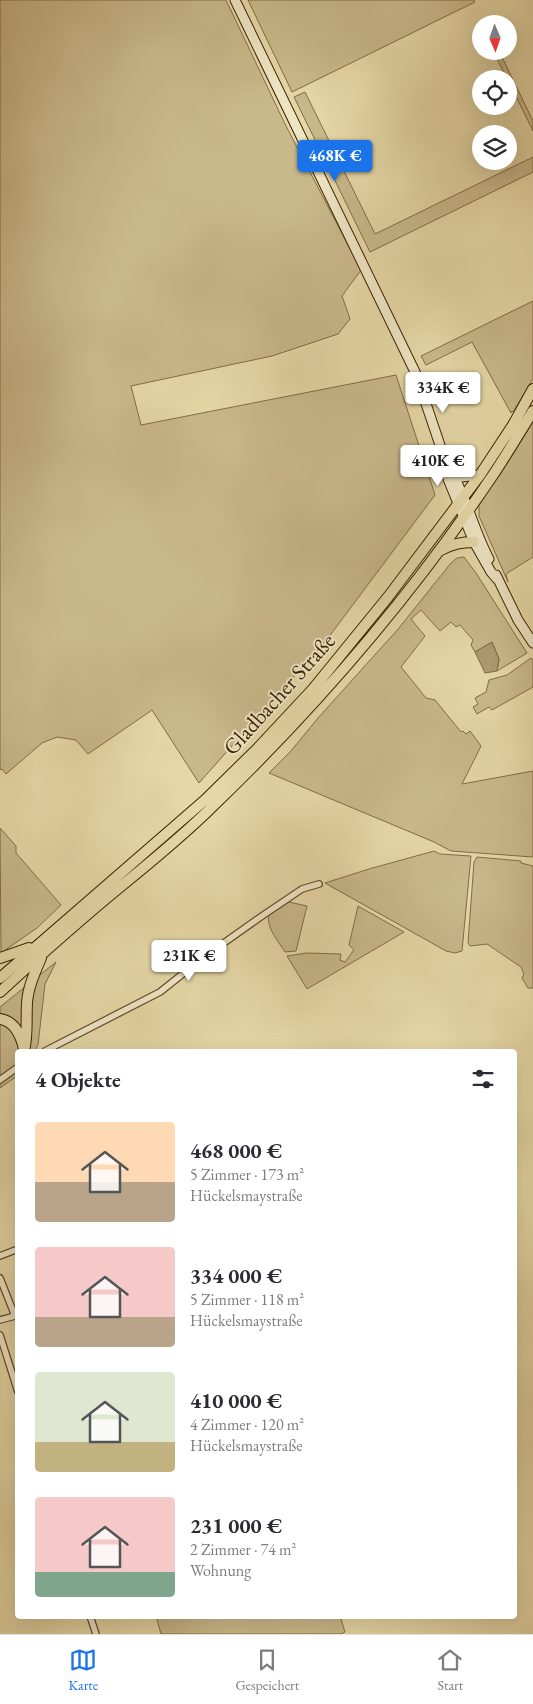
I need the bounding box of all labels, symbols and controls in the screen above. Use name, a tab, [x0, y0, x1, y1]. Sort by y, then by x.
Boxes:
north arrow	[472, 15, 518, 60]
map controls	[472, 15, 517, 170]
button: locate	[472, 70, 517, 115]
button: layers	[472, 125, 517, 170]
pin: 468K €	[294, 140, 376, 182]
text: 468K €	[308, 145, 362, 166]
pin: 334K €	[402, 372, 484, 414]
text: 334K €	[416, 377, 470, 398]
pin: 410K €	[397, 444, 479, 487]
text: 410K €	[411, 450, 465, 471]
street label: Gladbacher Straße	[217, 627, 342, 761]
pin: 231K €	[148, 940, 230, 982]
text: 231K €	[162, 945, 216, 966]
icon: filters	[469, 1065, 497, 1093]
text: 4 Objekte	[35, 1066, 121, 1093]
text: 468 000 €	[190, 1137, 282, 1164]
icon: home	[75, 1142, 135, 1202]
text: 5 Zimmer · 173 m²	[190, 1164, 304, 1185]
text: Hückelsmaystraße	[190, 1185, 303, 1206]
text: 334 000 €	[190, 1262, 282, 1289]
icon: home	[75, 1267, 135, 1327]
text: 5 Zimmer · 118 m²	[190, 1289, 304, 1310]
text: Hückelsmaystraße	[190, 1310, 303, 1331]
text: 410 000 €	[190, 1387, 282, 1414]
icon: home	[75, 1392, 135, 1452]
text: 4 Zimmer · 120 m²	[190, 1414, 304, 1435]
text: Hückelsmaystraße	[190, 1435, 303, 1456]
text: 231 000 €	[190, 1512, 282, 1539]
icon: home	[75, 1517, 135, 1577]
text: 2 Zimmer · 74 m²	[190, 1539, 296, 1560]
text: Wohnung	[190, 1560, 251, 1581]
tab: Karte	[69, 1646, 98, 1694]
tab: Gespeichert	[235, 1646, 299, 1694]
tab: Start	[436, 1646, 464, 1694]

